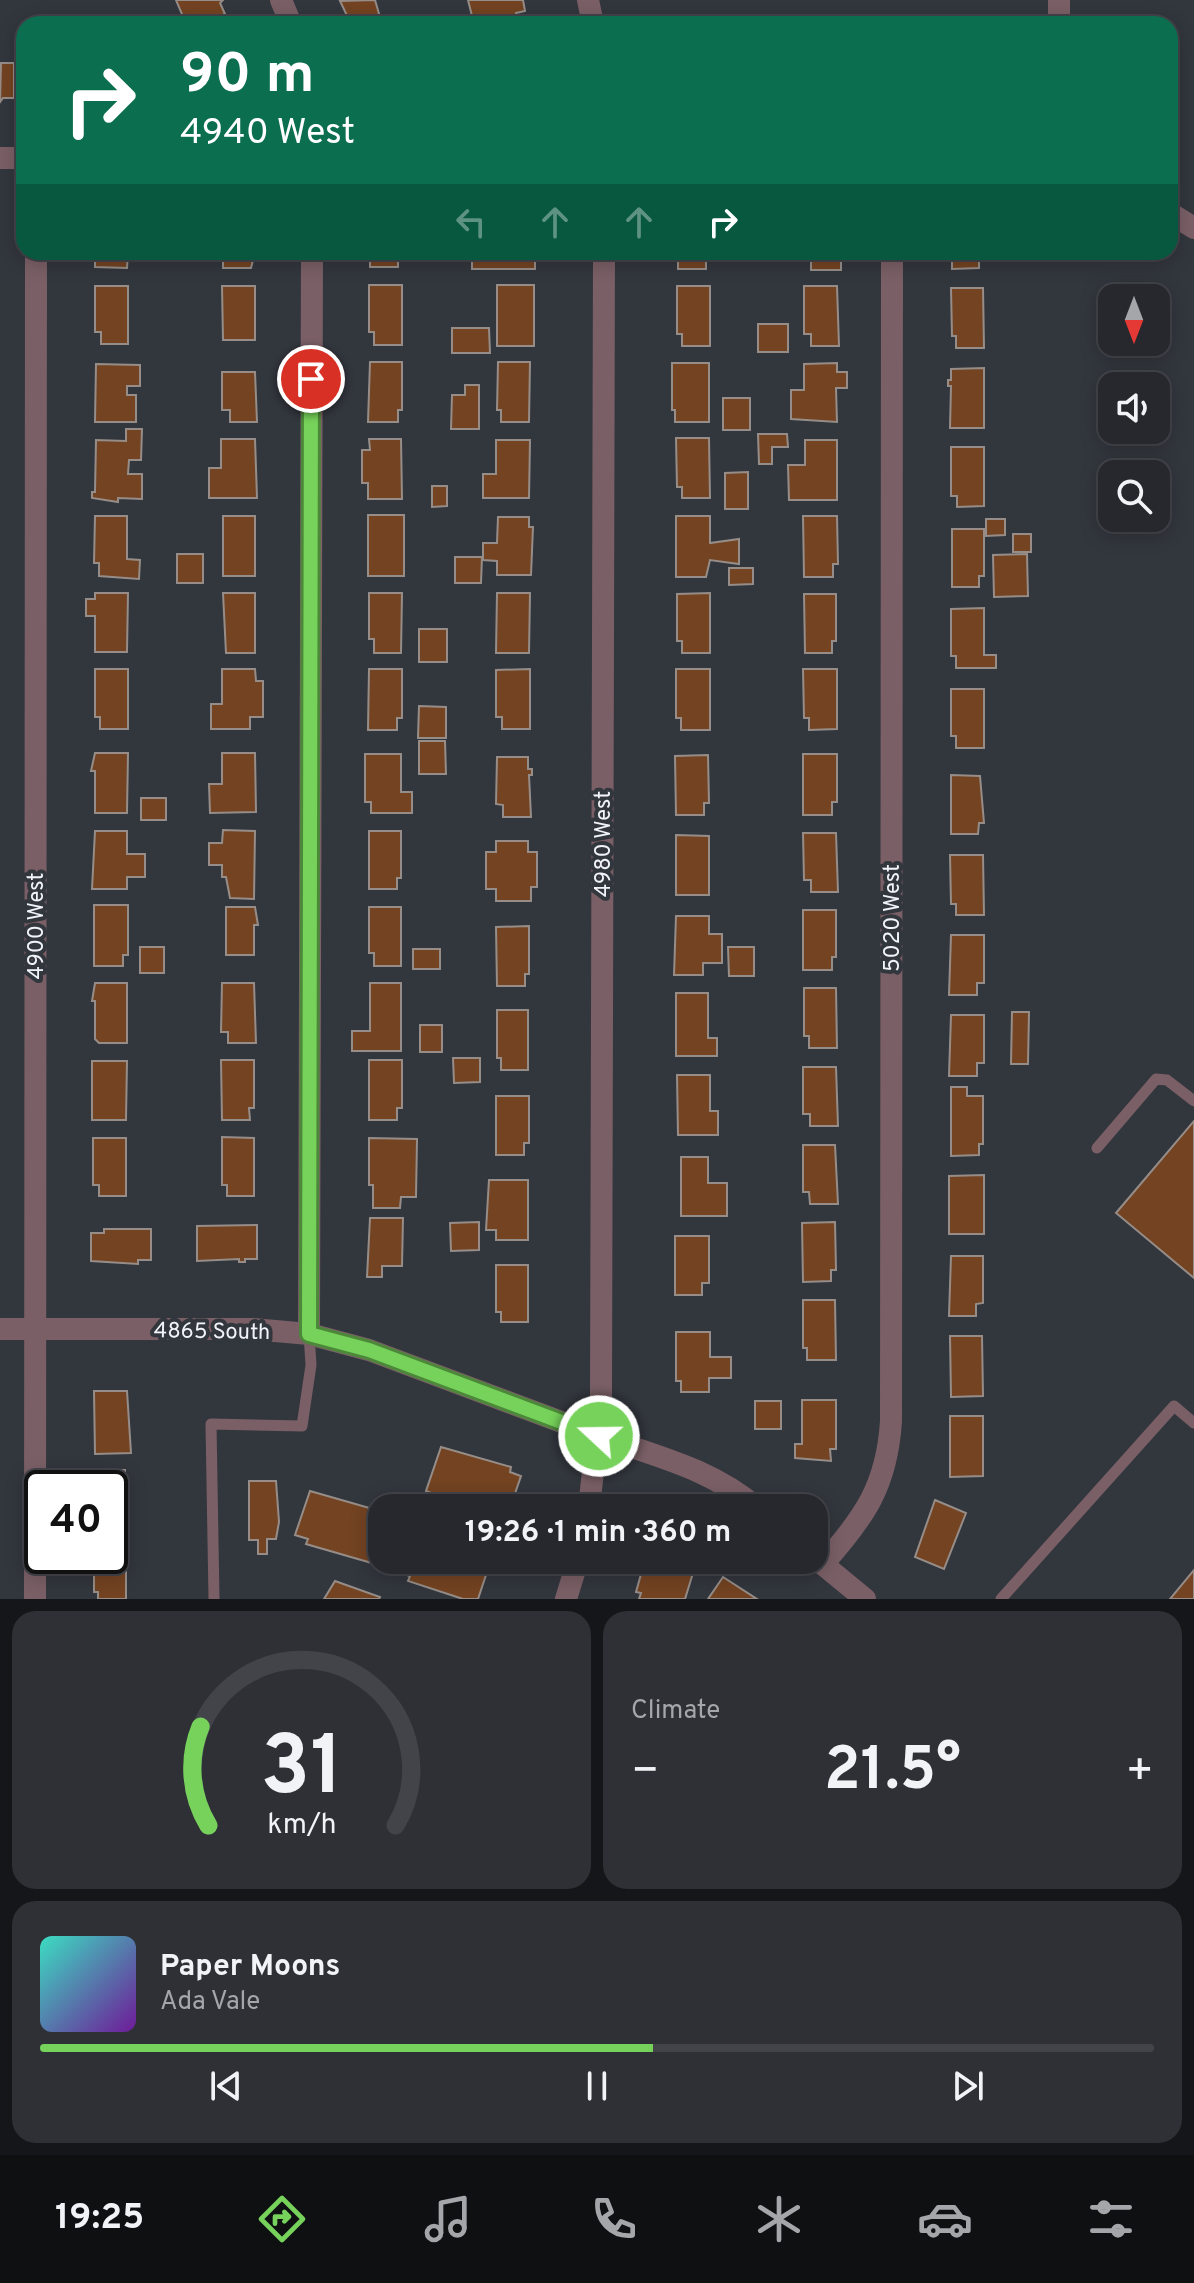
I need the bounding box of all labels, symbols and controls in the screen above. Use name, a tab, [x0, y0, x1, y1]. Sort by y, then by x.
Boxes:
text: 90 m	[180, 42, 315, 112]
icon: right	[48, 48, 152, 152]
text: 4940 West	[180, 111, 355, 157]
icon: left	[449, 200, 493, 244]
icon: ahead	[533, 200, 577, 244]
icon: ahead	[617, 200, 661, 244]
icon: right	[701, 200, 745, 244]
north arrow	[1098, 284, 1170, 356]
map controls	[1098, 284, 1170, 532]
pin	[277, 345, 345, 413]
icon: arrive	[289, 357, 333, 401]
button: sound	[1098, 372, 1170, 444]
button: search	[1098, 460, 1170, 532]
street label: 4980 West	[591, 791, 618, 897]
street label: 5020 West	[880, 864, 907, 972]
street label: 4900 West	[24, 872, 51, 980]
street label: 4865 South	[153, 1318, 271, 1347]
position arrow	[557, 1394, 641, 1478]
speed limit sign: 40	[24, 1470, 128, 1574]
text: 19:26 · 1 min · 360 m	[465, 1515, 731, 1552]
text: Climate	[631, 1695, 720, 1728]
text: 31	[260, 1719, 343, 1824]
text: 21.5°	[824, 1735, 961, 1811]
text: −	[631, 1745, 659, 1801]
text: +	[1126, 1745, 1154, 1801]
text: km/h	[267, 1808, 336, 1844]
text: Paper Moons	[160, 1949, 340, 1986]
text: Ada Vale	[160, 1986, 260, 2019]
icon: previous	[204, 2064, 248, 2108]
icon: pause	[575, 2064, 619, 2108]
icon: next	[946, 2064, 990, 2108]
icon: directions	[254, 2191, 310, 2247]
icon: music	[420, 2191, 476, 2247]
icon: phone	[586, 2191, 642, 2247]
icon: climate	[751, 2191, 807, 2247]
icon: car	[917, 2191, 973, 2247]
icon: filters	[1083, 2191, 1139, 2247]
text: 19:25	[55, 2196, 144, 2242]

